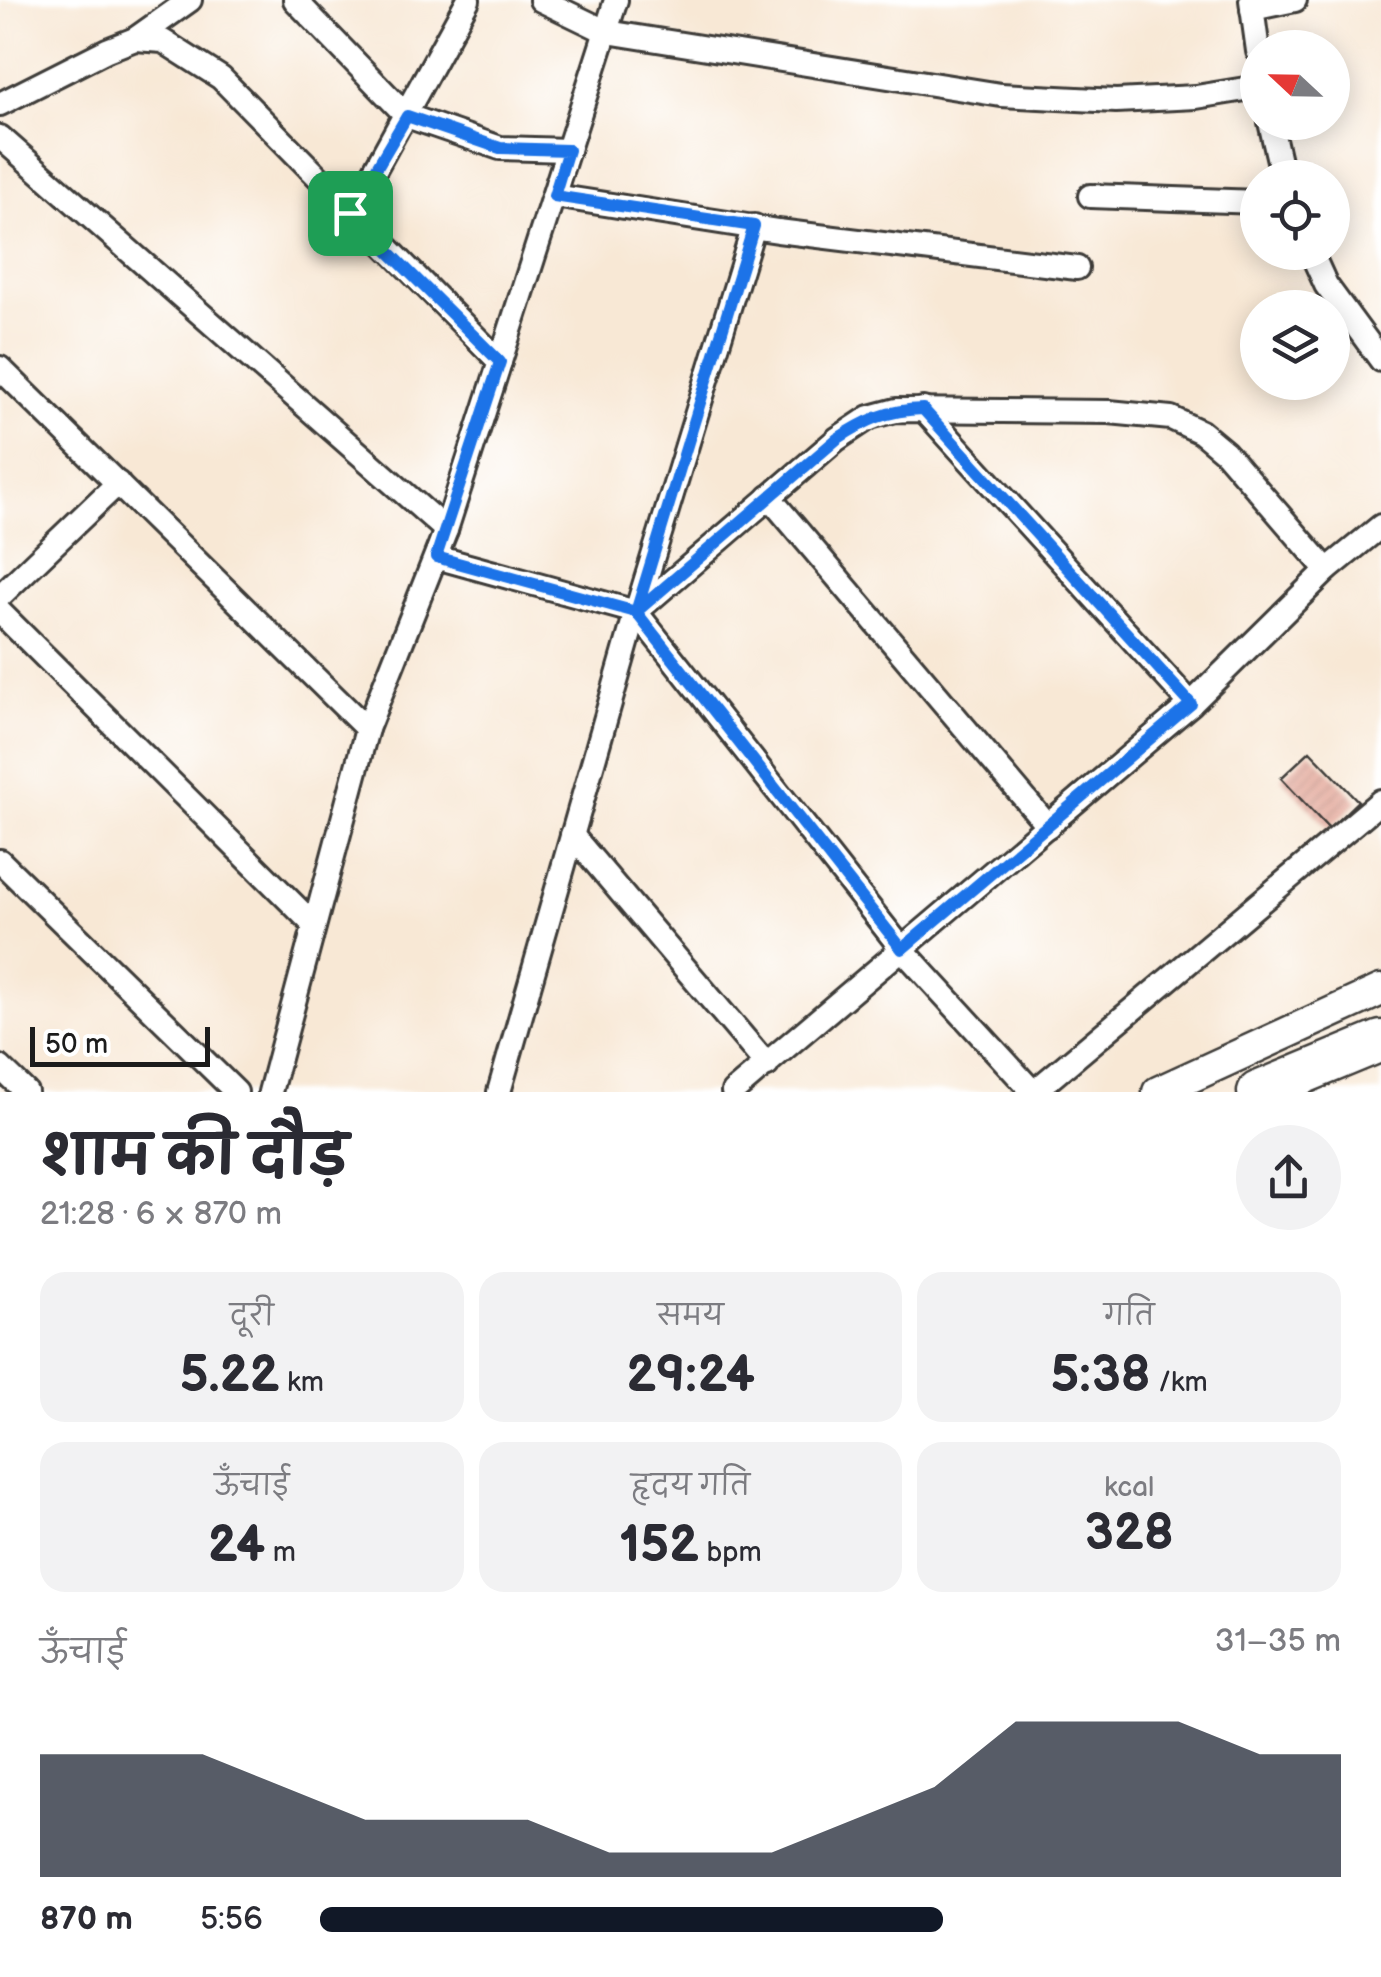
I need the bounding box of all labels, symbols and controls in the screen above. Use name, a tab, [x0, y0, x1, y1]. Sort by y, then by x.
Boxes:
north arrow	[1240, 30, 1350, 140]
map controls	[1240, 30, 1350, 400]
button: locate	[1240, 160, 1350, 270]
pin	[308, 171, 393, 256]
icon: arrive	[323, 186, 378, 241]
button: layers	[1240, 290, 1350, 400]
scale bar	[30, 1022, 210, 1066]
text: 50 m	[45, 1028, 108, 1061]
text: शाम की दौड़	[40, 1124, 348, 1191]
button: share	[1236, 1125, 1341, 1230]
text: 21:28 · 6 × 870 m	[40, 1195, 282, 1234]
text: दूरी	[230, 1300, 274, 1333]
text: समय	[657, 1300, 724, 1333]
text: गति	[1104, 1300, 1155, 1333]
text: 5.22	[180, 1346, 279, 1406]
text: 29:24	[626, 1346, 755, 1406]
text: 5:38	[1051, 1346, 1151, 1406]
text: km	[279, 1366, 324, 1399]
text: /km	[1151, 1366, 1208, 1399]
text: ऊँचाई	[214, 1470, 289, 1503]
text: हृदय गति	[631, 1470, 750, 1503]
text: kcal	[1104, 1471, 1154, 1504]
text: 328	[1085, 1504, 1174, 1564]
text: 24	[208, 1516, 265, 1576]
text: 152	[619, 1516, 699, 1576]
text: m	[265, 1536, 296, 1569]
text: bpm	[699, 1536, 762, 1569]
text: 31–35 m	[1215, 1622, 1341, 1661]
text: ऊँचाई	[40, 1634, 126, 1673]
text: 870 m	[40, 1900, 133, 1939]
text: 5:56	[200, 1900, 263, 1939]

